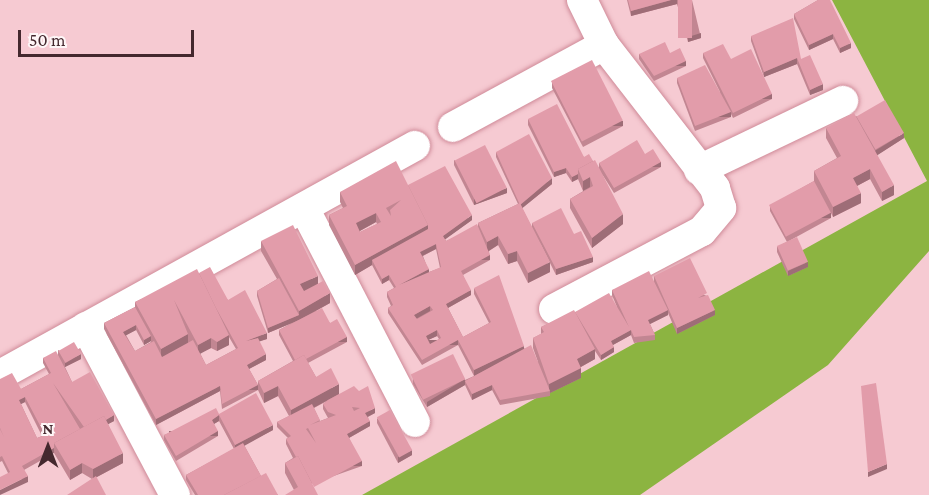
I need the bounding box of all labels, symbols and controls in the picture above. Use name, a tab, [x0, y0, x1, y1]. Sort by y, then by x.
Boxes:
scale bar	[21, 18, 196, 56]
text: 50 m	[29, 30, 66, 50]
north arrow	[18, 417, 78, 477]
text: N	[43, 420, 53, 437]

